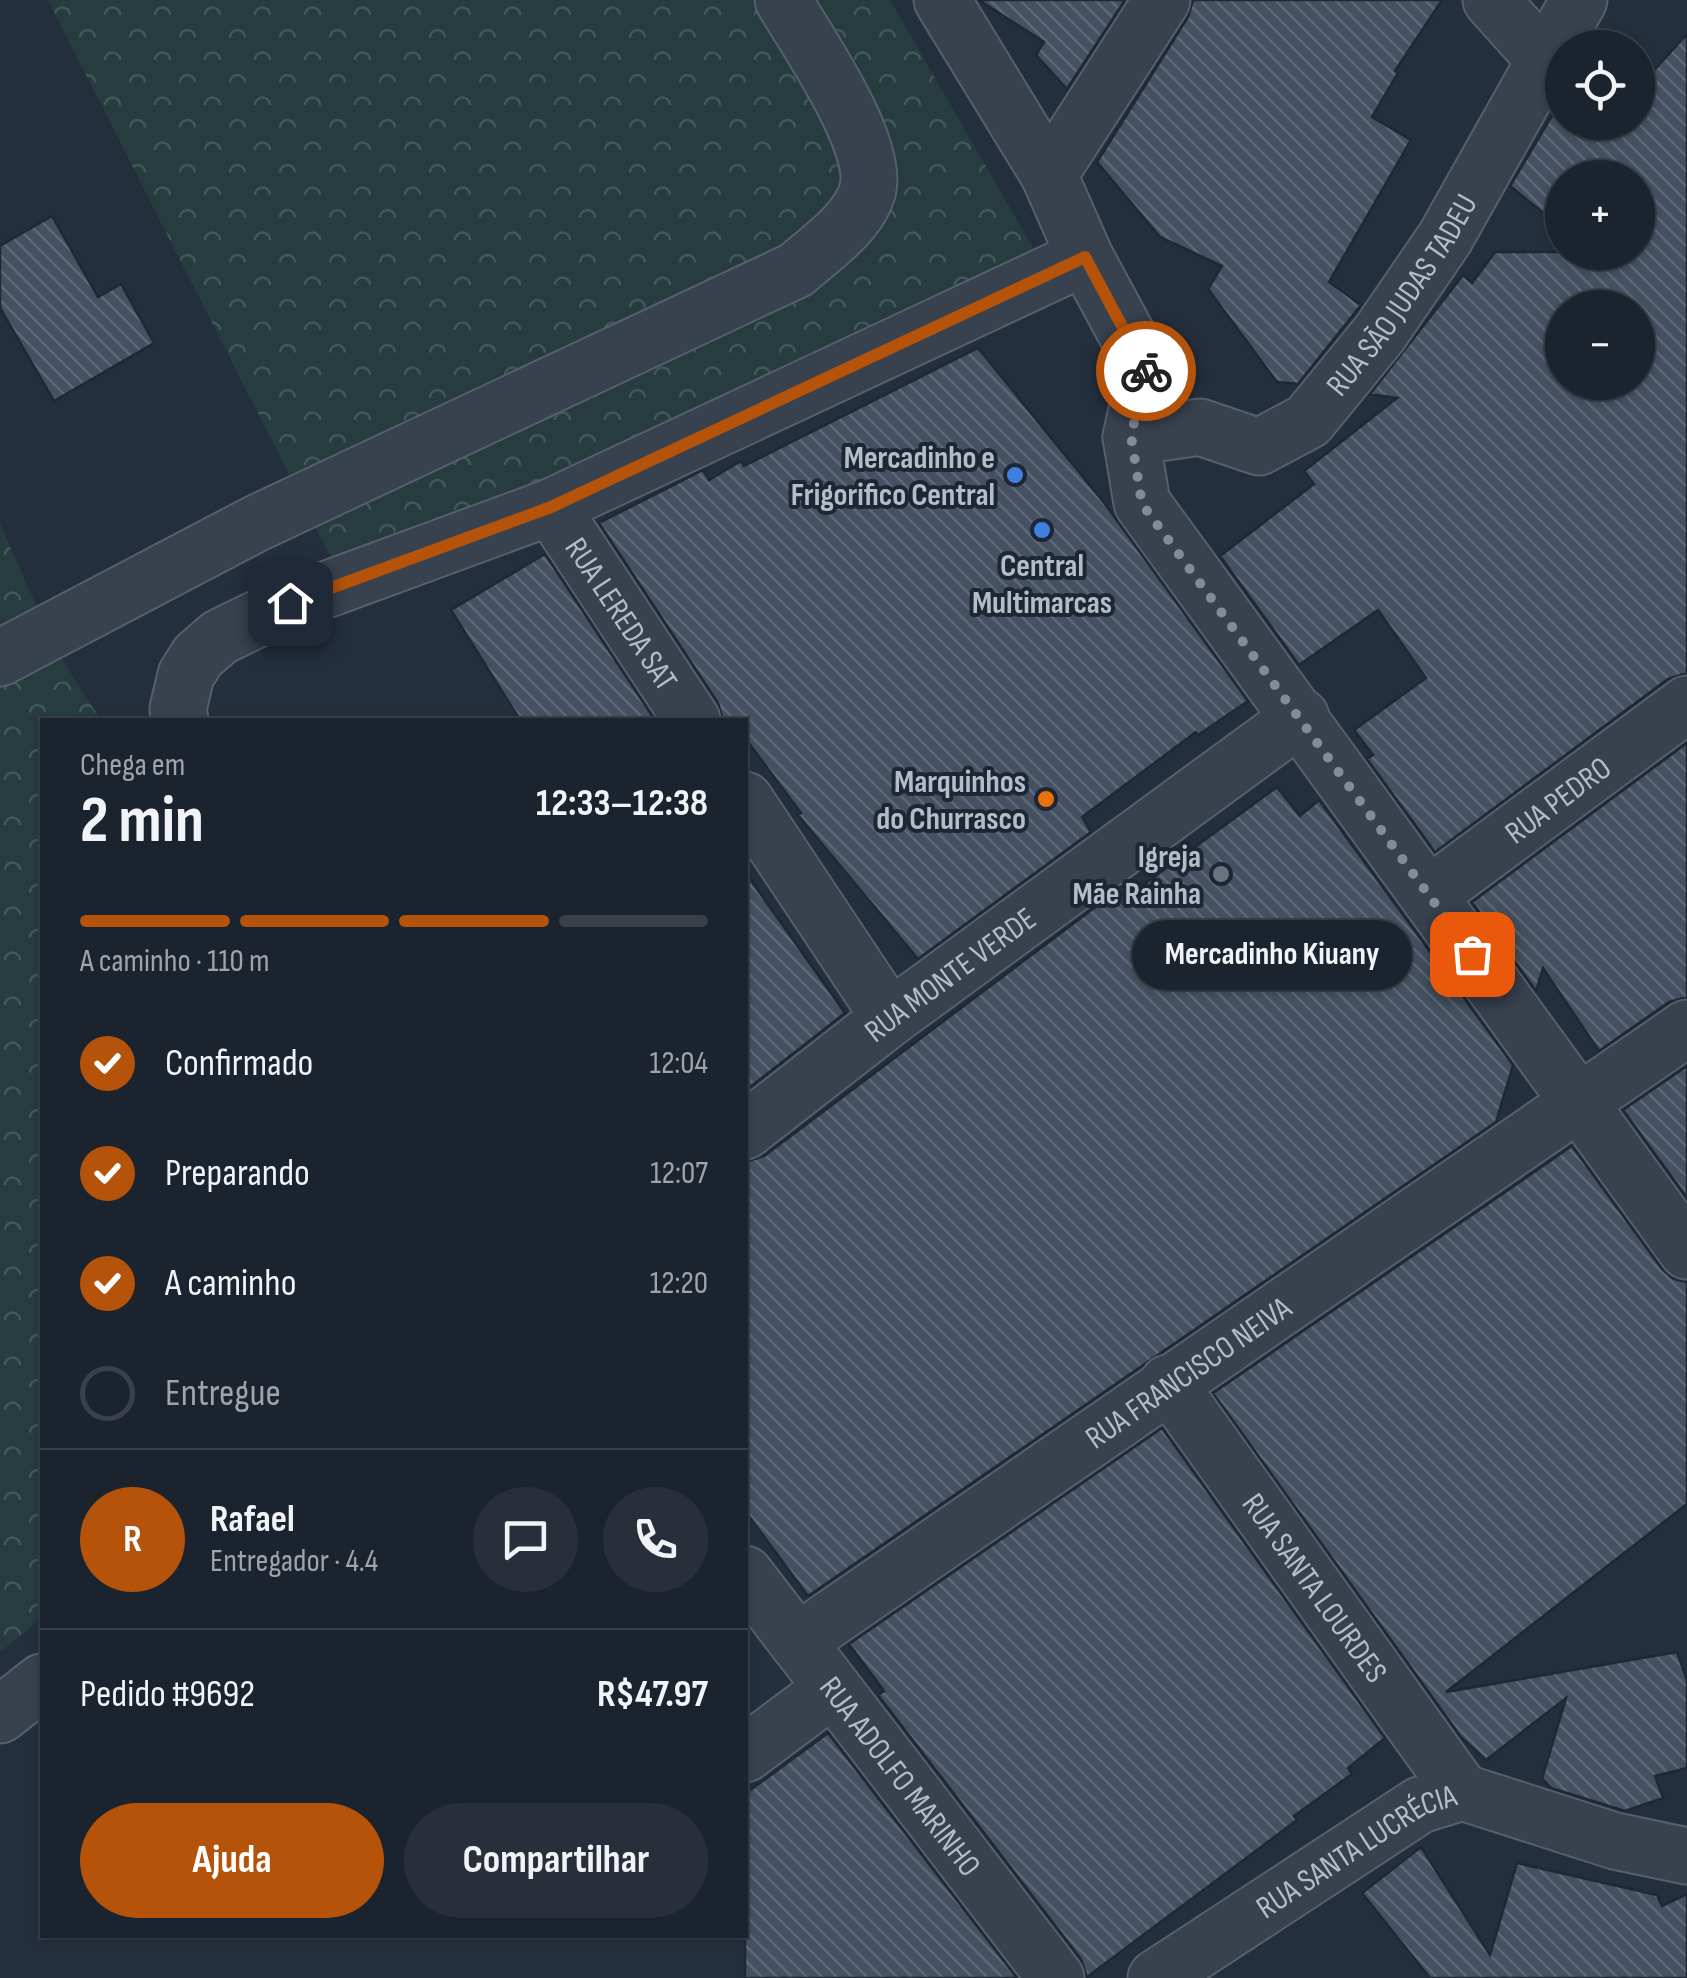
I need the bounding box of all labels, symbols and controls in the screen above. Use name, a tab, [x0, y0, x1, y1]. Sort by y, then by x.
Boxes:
map controls	[1545, 30, 1655, 400]
button: locate	[1545, 30, 1655, 140]
button: +	[1545, 160, 1655, 270]
street label: RUA SÃO JUDAS TADEU	[1319, 188, 1487, 404]
button: −	[1545, 290, 1655, 400]
courier	[1096, 321, 1196, 421]
icon: bike	[1119, 344, 1174, 399]
place label: Mercadinho e Frigorifico Central	[791, 439, 995, 515]
marker: Mercadinho e Frigorifico Central	[1004, 464, 1026, 486]
marker: Central Multimarcas	[1031, 519, 1053, 541]
street label: RUA LEREDA SAT	[556, 531, 685, 698]
place label: Central Multimarcas	[972, 547, 1112, 623]
pin	[248, 561, 333, 646]
icon: home	[263, 576, 318, 631]
text: Chega em	[80, 746, 185, 785]
street label: RUA PEDRO	[1498, 749, 1619, 853]
place label: Marquinhos do Churrasco	[876, 763, 1026, 839]
text: 12:33–12:38	[536, 781, 708, 826]
text: 2 min	[80, 783, 204, 861]
marker: Marquinhos do Churrasco	[1035, 788, 1057, 810]
place label: Igreja Mãe Rainha	[1073, 838, 1201, 914]
marker: Igreja Mãe Rainha	[1210, 863, 1232, 885]
street label: RUA MONTE VERDE	[857, 900, 1044, 1051]
pin	[1430, 912, 1515, 997]
callout: Mercadinho Kiuany	[1132, 919, 1412, 989]
icon: bag	[1445, 927, 1500, 982]
text: Mercadinho Kiuany	[1165, 935, 1379, 974]
text: A caminho · 110 m	[80, 942, 270, 981]
icon: check	[80, 1036, 135, 1091]
text: Confirmado	[165, 1041, 313, 1086]
text: 12:04	[650, 1044, 708, 1083]
icon: check	[80, 1146, 135, 1201]
text: Preparando	[165, 1151, 310, 1196]
text: 12:07	[650, 1154, 708, 1193]
icon: check	[80, 1256, 135, 1311]
text: A caminho	[165, 1261, 296, 1306]
text: 12:20	[650, 1264, 708, 1303]
street label: RUA FRANCISCO NEIVA	[1078, 1289, 1299, 1458]
text: Entregue	[165, 1371, 281, 1416]
street label: RUA SANTA LOURDES	[1233, 1486, 1395, 1691]
button: chat	[473, 1487, 578, 1592]
button: phone	[603, 1487, 708, 1592]
text: Rafael	[210, 1497, 295, 1542]
text: R	[123, 1517, 142, 1562]
text: Entregador · 4.4	[210, 1542, 378, 1581]
street label: RUA ADOLFO MARINHO	[810, 1669, 988, 1885]
text: Pedido #9692	[80, 1672, 255, 1717]
text: R$47.97	[597, 1672, 708, 1717]
street label: RUA SANTA LUCRÉCIA	[1249, 1777, 1462, 1928]
button: Ajuda	[80, 1803, 384, 1918]
button: Compartilhar	[404, 1803, 708, 1918]

